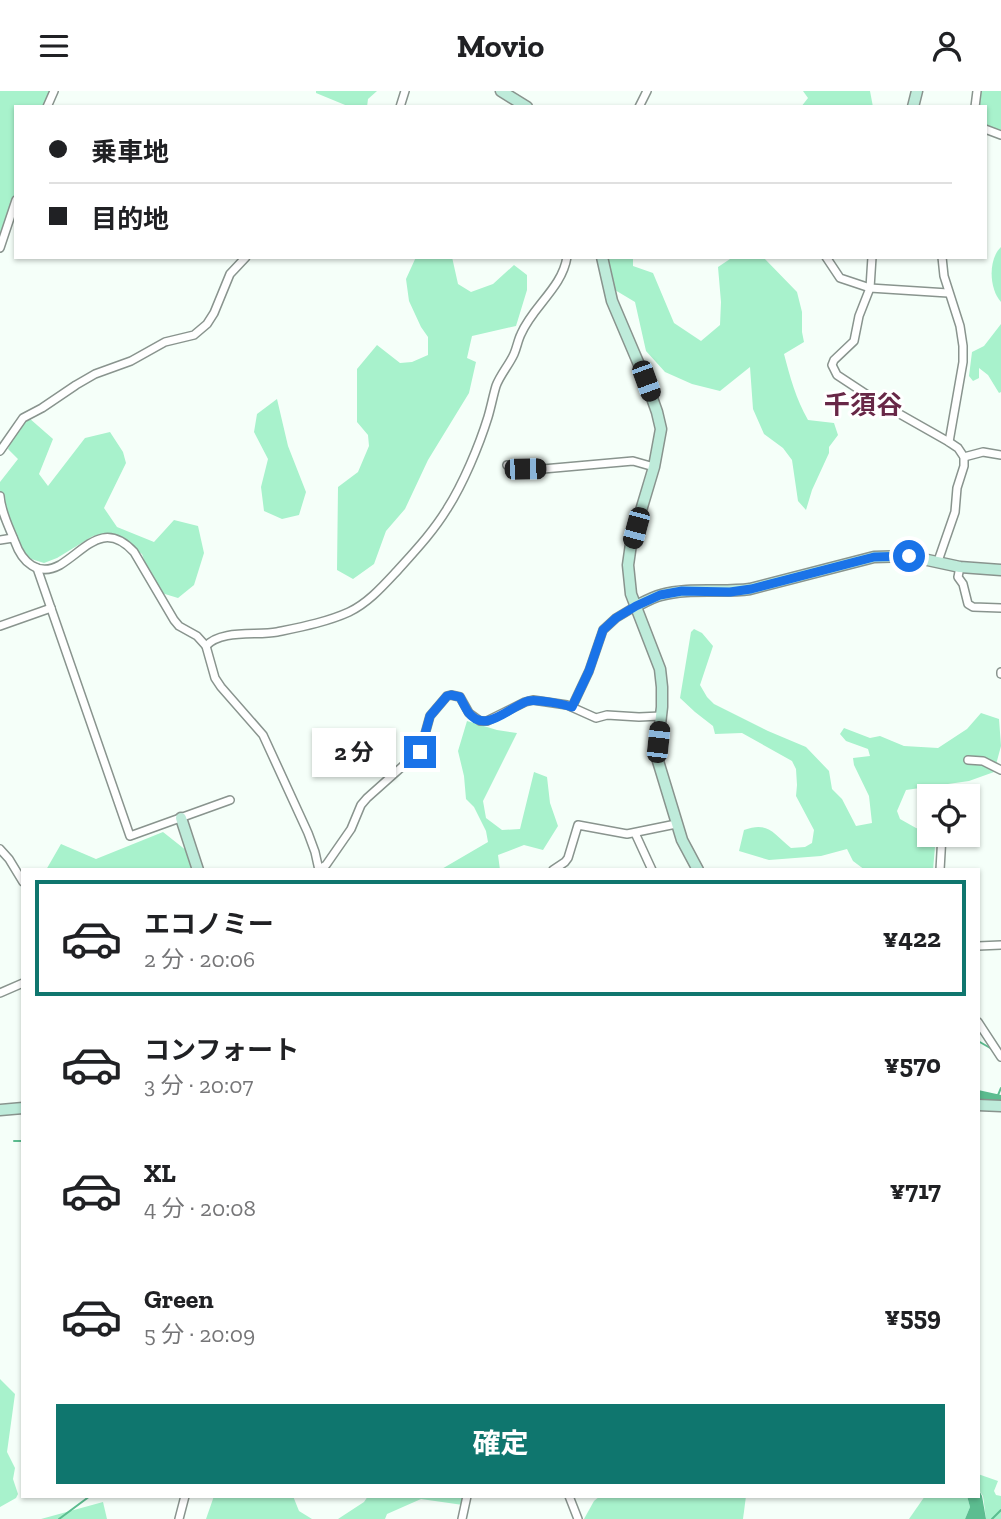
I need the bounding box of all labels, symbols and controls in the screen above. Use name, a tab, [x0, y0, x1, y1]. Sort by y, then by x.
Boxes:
icon: menu	[35, 27, 73, 65]
text: Movio	[457, 27, 544, 65]
icon: person	[928, 27, 966, 65]
text: 乗車地	[91, 136, 169, 168]
text: 目的地	[91, 203, 169, 235]
car	[629, 358, 664, 404]
district label: 千須谷	[824, 389, 902, 421]
car	[504, 458, 547, 480]
car	[621, 505, 652, 551]
route start	[893, 540, 925, 572]
car	[646, 720, 671, 764]
callout: 2 分	[312, 727, 396, 777]
route end	[404, 736, 436, 768]
text: 2 分	[334, 738, 374, 766]
map controls	[917, 784, 980, 847]
button: locate	[917, 784, 980, 847]
icon: car	[60, 907, 123, 970]
text: エコノミー	[144, 908, 274, 940]
text: ¥422	[883, 922, 941, 954]
text: 2 分 · 20:06	[144, 945, 255, 973]
icon: car	[60, 1033, 123, 1096]
text: コンフォート	[144, 1034, 299, 1066]
text: ¥570	[884, 1048, 941, 1080]
text: 3 分 · 20:07	[144, 1071, 253, 1099]
text: XL	[144, 1157, 176, 1189]
icon: car	[60, 1159, 123, 1222]
text: ¥717	[890, 1174, 941, 1206]
text: 4 分 · 20:08	[144, 1194, 256, 1222]
text: Green	[144, 1283, 214, 1315]
icon: car	[60, 1285, 123, 1348]
text: ¥559	[884, 1300, 941, 1332]
text: 5 分 · 20:09	[144, 1320, 255, 1348]
button: 確定	[56, 1404, 945, 1484]

